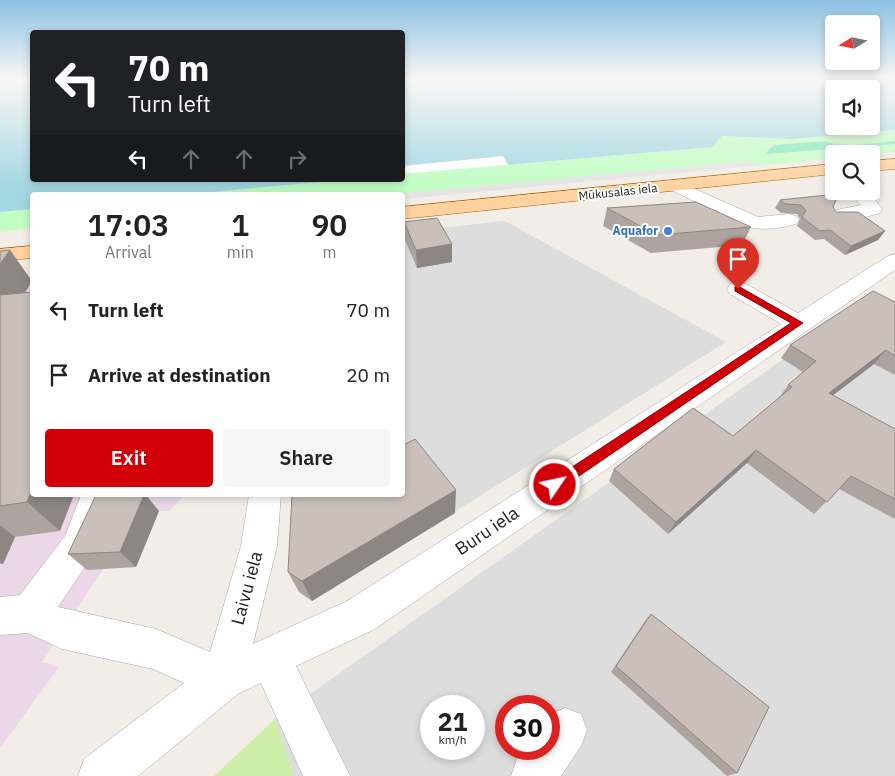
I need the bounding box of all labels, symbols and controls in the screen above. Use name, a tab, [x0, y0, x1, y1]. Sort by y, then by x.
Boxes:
north arrow	[825, 15, 880, 70]
map controls	[825, 15, 880, 200]
text: 70 m	[128, 45, 210, 91]
icon: left	[45, 50, 110, 115]
button: sound	[825, 80, 880, 135]
text: Turn left	[128, 89, 211, 118]
icon: left	[124, 145, 152, 173]
icon: ahead	[177, 145, 205, 173]
icon: ahead	[230, 145, 258, 173]
icon: right	[283, 145, 311, 173]
button: search	[825, 145, 880, 200]
street label: Mūkusalas iela	[578, 180, 659, 203]
text: 17:03	[88, 205, 169, 244]
text: 1	[231, 205, 249, 244]
text: 90	[311, 205, 347, 244]
place label: Aquafor	[613, 223, 658, 238]
marker: Aquafor	[662, 225, 674, 237]
pin	[717, 238, 759, 289]
text: Arrival	[105, 242, 152, 262]
text: min	[227, 242, 254, 262]
text: m	[322, 242, 336, 262]
icon: arrive	[724, 245, 752, 273]
icon: left	[45, 296, 73, 324]
text: Turn left	[88, 298, 164, 322]
text: 70 m	[346, 298, 390, 322]
icon: arrive	[45, 361, 73, 389]
text: Arrive at destination	[88, 363, 271, 387]
text: 20 m	[346, 363, 390, 387]
button: Exit	[45, 429, 213, 487]
button: Share	[223, 429, 390, 487]
position arrow	[528, 458, 580, 510]
street label: Buru iela	[450, 501, 523, 560]
street label: Laivu iela	[226, 548, 267, 627]
speed limit sign: 30	[495, 695, 560, 760]
text: 21	[437, 705, 468, 738]
text: km/h	[438, 732, 467, 747]

